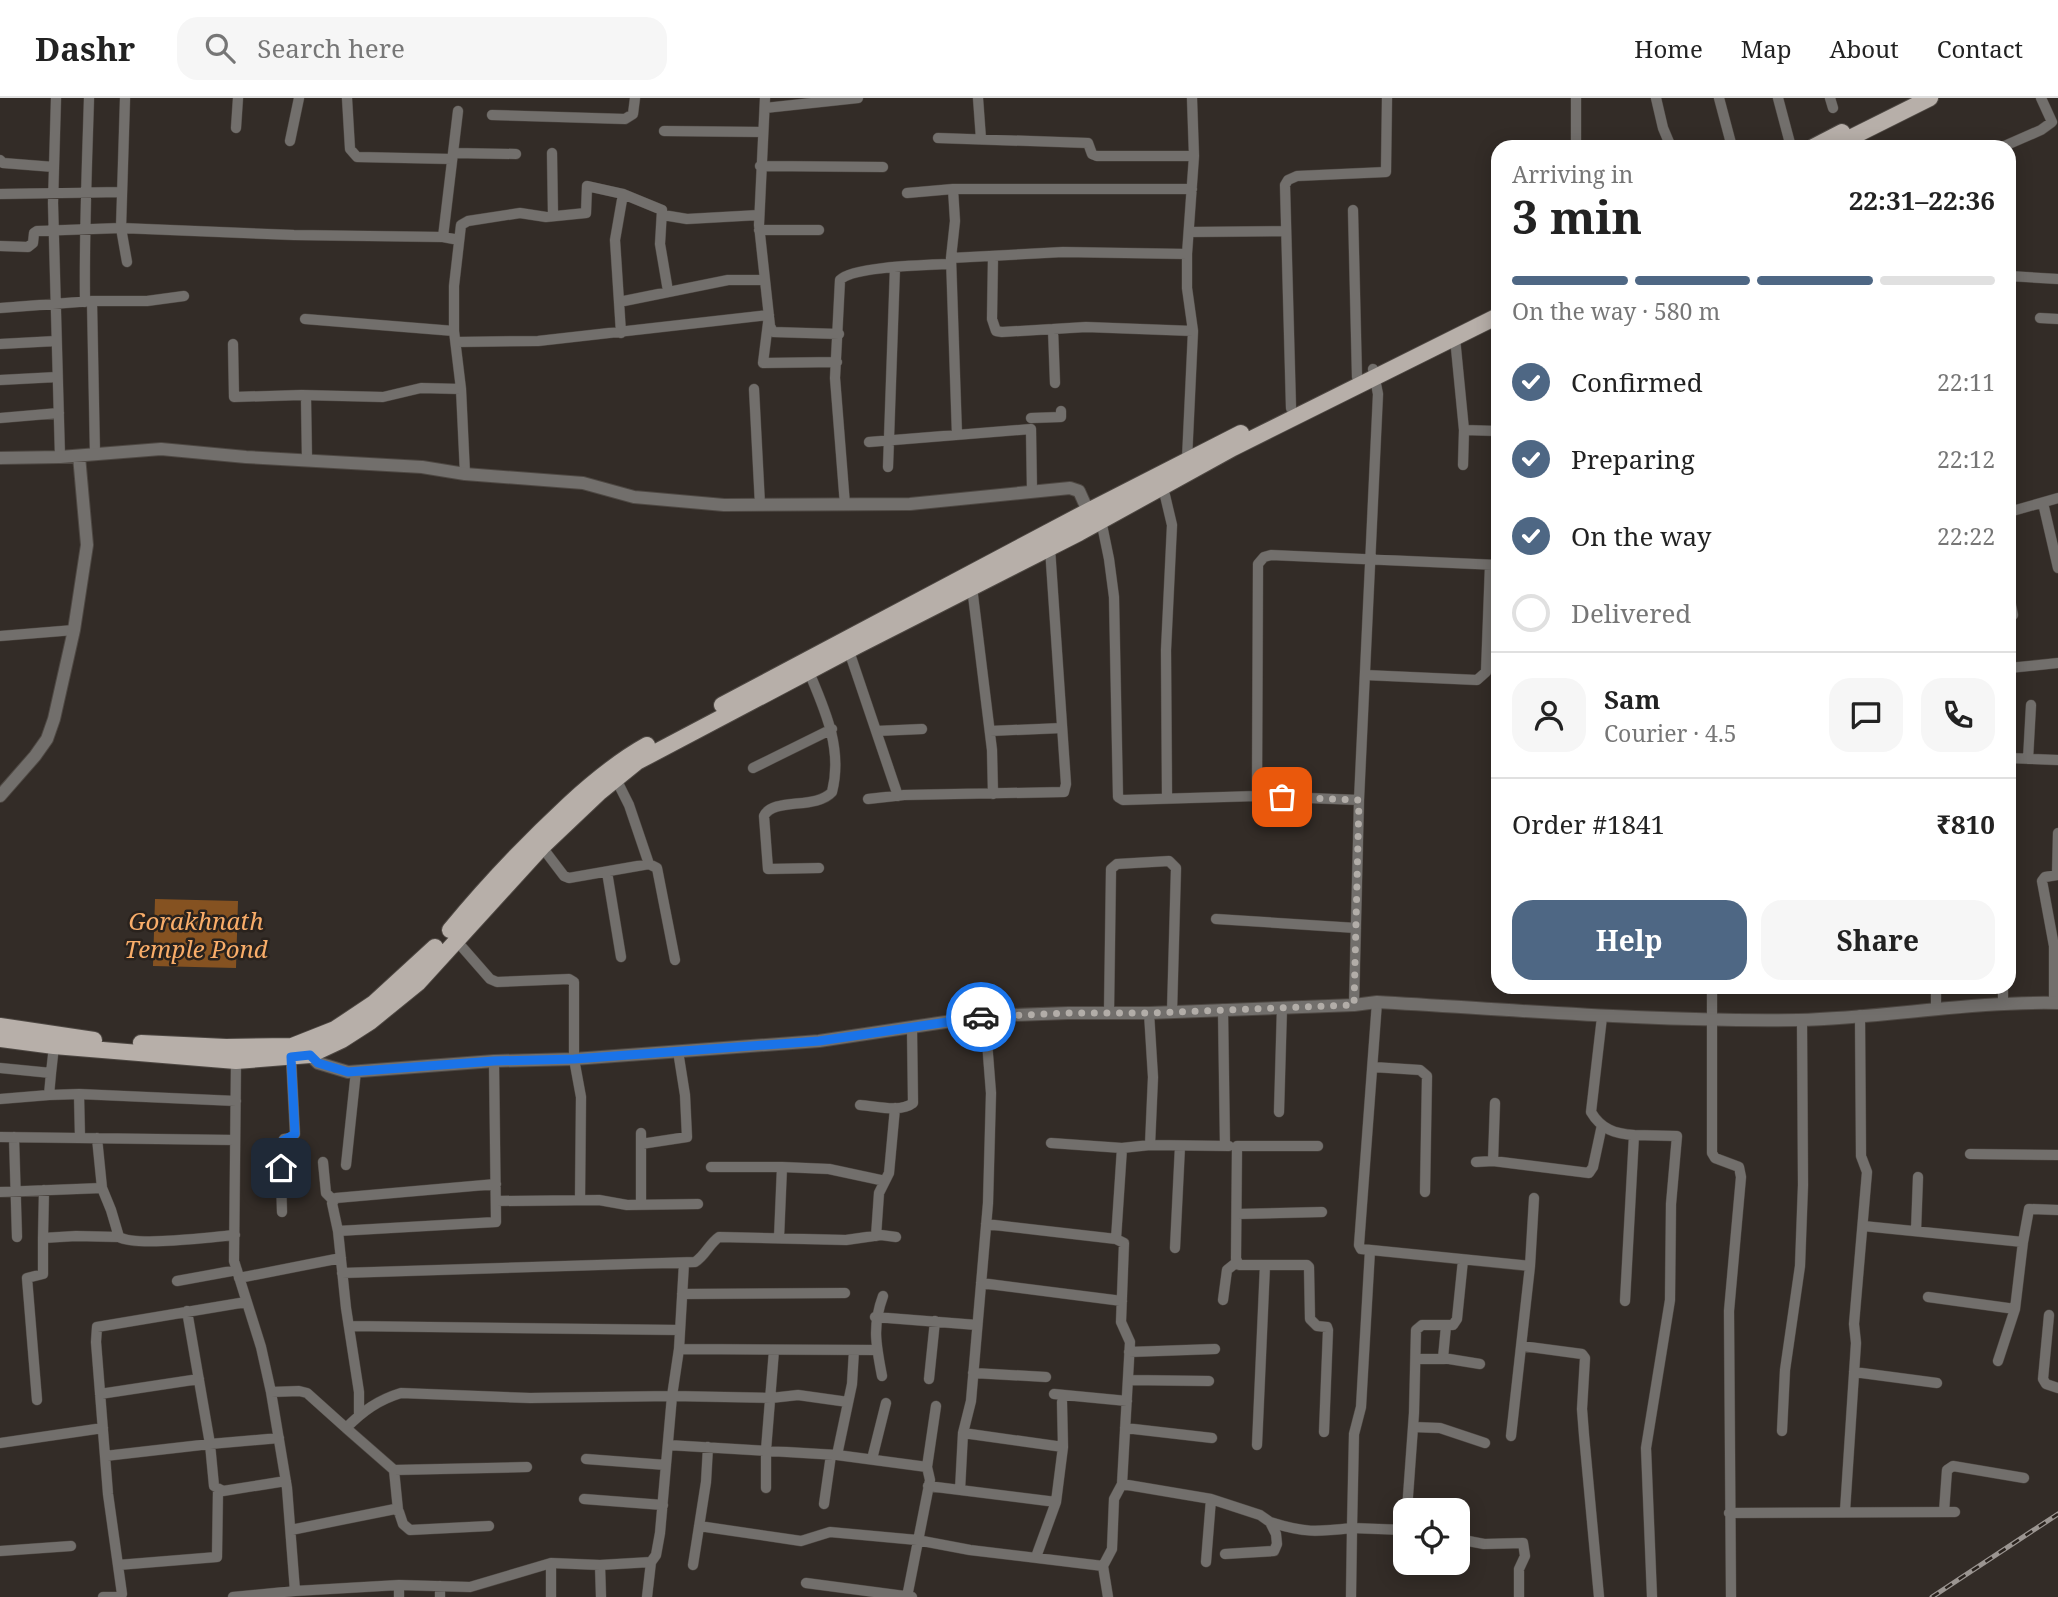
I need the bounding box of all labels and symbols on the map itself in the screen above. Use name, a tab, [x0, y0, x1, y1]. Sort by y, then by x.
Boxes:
pin	[1252, 767, 1312, 827]
water label: Gorakhnath Temple Pond	[124, 904, 268, 965]
courier	[946, 982, 1016, 1052]
pin	[251, 1138, 311, 1198]

